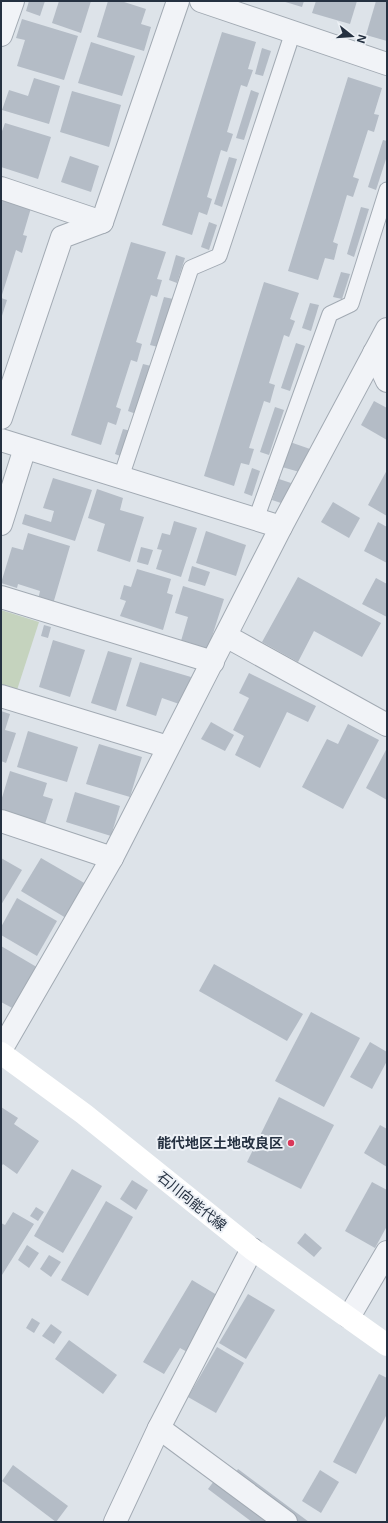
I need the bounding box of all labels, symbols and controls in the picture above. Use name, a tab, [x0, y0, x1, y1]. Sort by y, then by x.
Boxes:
north arrow	[332, 16, 372, 56]
text: N	[354, 33, 369, 45]
place label: 能代地区土地改良区	[157, 1134, 283, 1151]
marker: 能代地区土地改良区	[286, 1138, 296, 1148]
street label: 石川向能代線	[154, 1168, 230, 1234]

